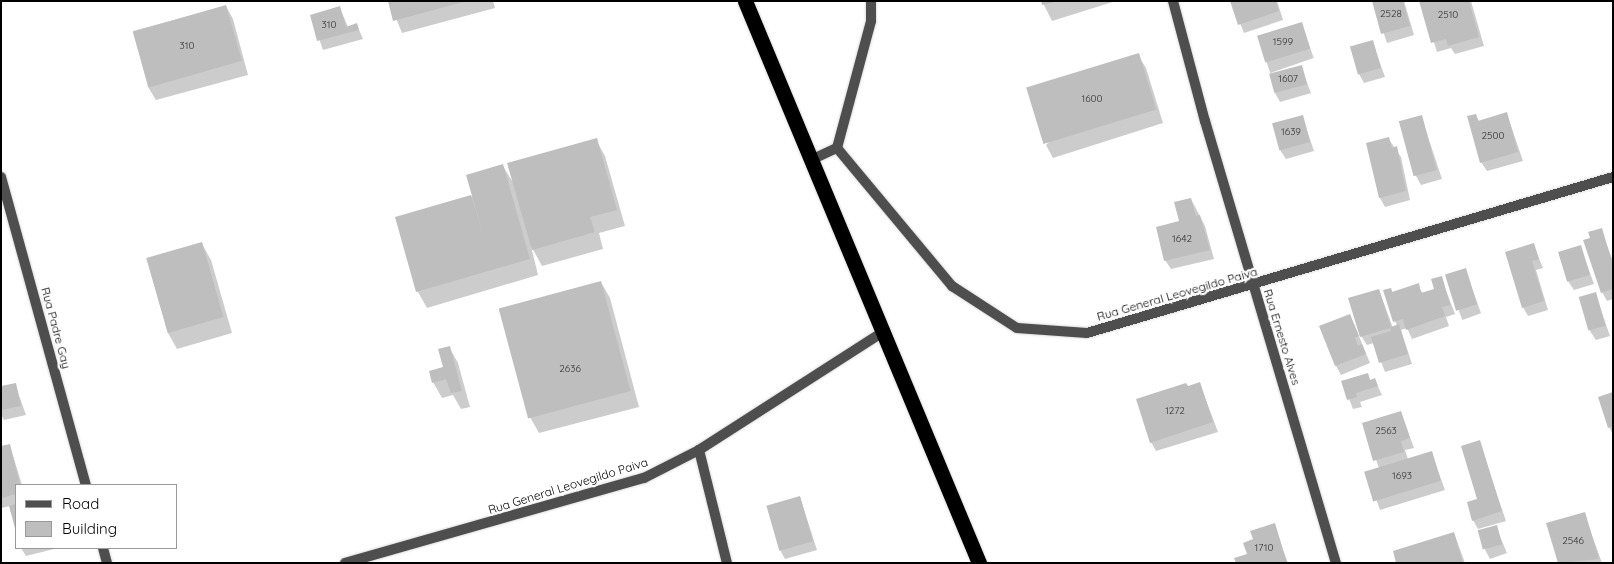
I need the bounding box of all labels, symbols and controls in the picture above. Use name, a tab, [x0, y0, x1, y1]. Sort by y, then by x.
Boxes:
house number: 2528	[1380, 8, 1402, 20]
house number: 2510	[1438, 9, 1458, 21]
house number: 310	[322, 19, 336, 31]
house number: 1599	[1273, 36, 1293, 48]
house number: 310	[180, 40, 194, 52]
house number: 1607	[1278, 73, 1298, 85]
house number: 1600	[1082, 93, 1102, 105]
house number: 1639	[1281, 126, 1301, 138]
house number: 2500	[1482, 130, 1504, 142]
house number: 1642	[1172, 233, 1192, 245]
street label: Rua General Leovegildo Paiva	[1095, 264, 1259, 324]
street label: Rua Padre Gay	[38, 286, 74, 370]
street label: Rua Ernesto Alves	[1261, 287, 1303, 387]
house number: 2636	[559, 363, 581, 375]
house number: 1272	[1165, 405, 1185, 417]
house number: 2563	[1375, 425, 1397, 437]
street label: Rua General Leovegildo Paiva	[486, 455, 650, 517]
house number: 1693	[1392, 470, 1412, 482]
legend	[15, 484, 178, 549]
text: Road	[62, 494, 99, 513]
text: Building	[62, 519, 117, 538]
house number: 2546	[1562, 535, 1584, 547]
house number: 1710	[1255, 542, 1273, 554]

